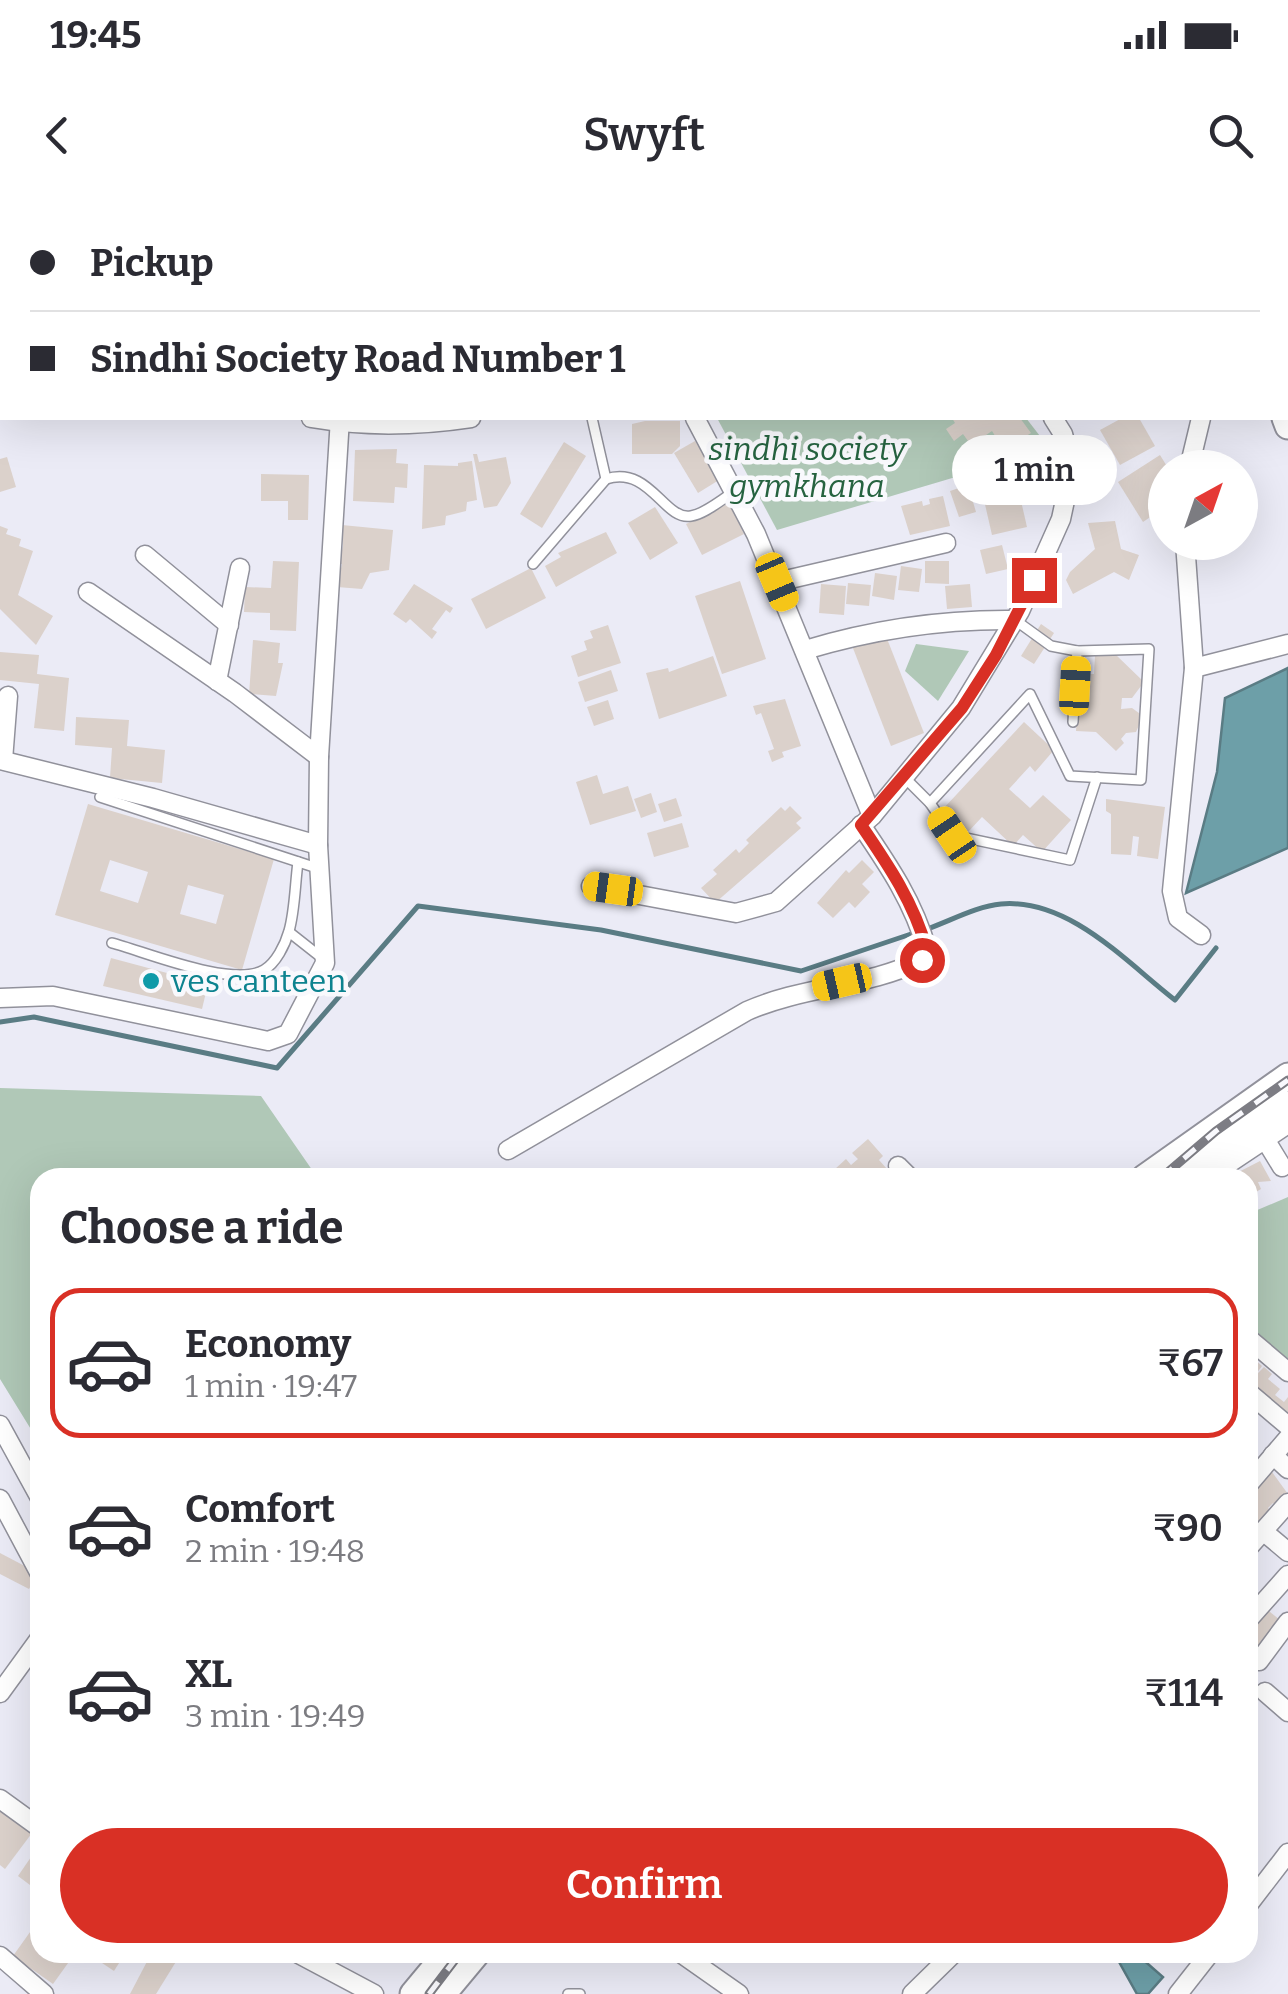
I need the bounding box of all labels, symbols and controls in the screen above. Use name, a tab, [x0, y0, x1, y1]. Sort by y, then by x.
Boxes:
text: 19:45	[50, 12, 142, 58]
icon: back	[30, 108, 85, 163]
text: Swyft	[583, 108, 705, 162]
icon: search	[1203, 108, 1258, 163]
text: Pickup	[90, 240, 214, 286]
text: Sindhi Society Road Number 1	[90, 336, 626, 382]
park label: sindhi society gymkhana	[708, 430, 908, 505]
callout: 1 min	[952, 435, 1116, 505]
north arrow	[1148, 450, 1258, 560]
map controls	[1148, 450, 1258, 560]
text: 1 min	[994, 451, 1075, 489]
car	[751, 549, 803, 615]
route end	[1012, 558, 1057, 603]
car	[1058, 655, 1092, 717]
car	[923, 802, 981, 868]
car	[581, 870, 645, 908]
route start	[900, 938, 945, 983]
car	[809, 961, 875, 1003]
place label: ves canteen	[170, 962, 346, 1000]
marker: ves canteen	[140, 970, 162, 992]
text: Choose a ride	[60, 1201, 343, 1255]
icon: car	[65, 1318, 155, 1408]
text: Economy	[185, 1321, 351, 1367]
text: ₹67	[1157, 1340, 1223, 1386]
text: 1 min · 19:47	[185, 1367, 357, 1405]
icon: car	[65, 1483, 155, 1573]
text: Comfort	[185, 1486, 335, 1532]
text: ₹90	[1152, 1505, 1223, 1551]
text: 2 min · 19:48	[185, 1532, 365, 1570]
icon: car	[65, 1648, 155, 1738]
text: XL	[185, 1651, 232, 1697]
text: ₹114	[1144, 1670, 1223, 1716]
text: 3 min · 19:49	[185, 1697, 365, 1735]
button: Confirm	[60, 1828, 1228, 1943]

